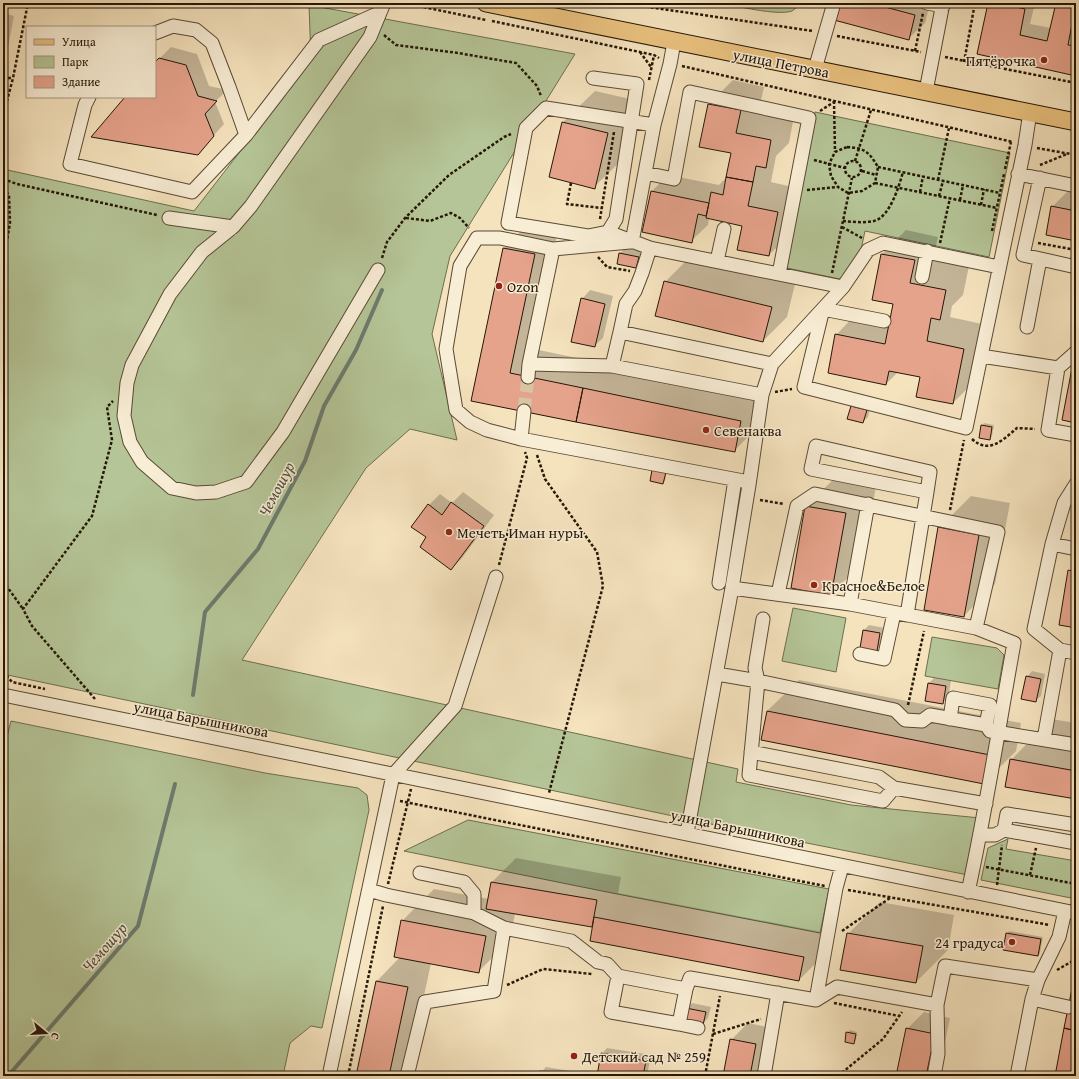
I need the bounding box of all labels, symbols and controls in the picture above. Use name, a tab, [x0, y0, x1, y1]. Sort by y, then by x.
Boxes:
legend	[26, 26, 156, 98]
text: Улица	[62, 33, 96, 50]
street label: улица Петрова	[730, 43, 832, 83]
place label: Пятёрочка	[966, 50, 1037, 71]
text: Парк	[62, 53, 89, 70]
marker: Пятёрочка	[1039, 55, 1049, 65]
text: Здание	[62, 73, 101, 90]
place label: Ozon	[507, 276, 539, 297]
marker: Ozon	[494, 281, 504, 291]
place label: Севенаква	[714, 420, 783, 441]
marker: Севенаква	[701, 425, 711, 435]
water label: Чемошур	[251, 457, 301, 521]
place label: Мечеть Иман нуры	[457, 522, 584, 543]
marker: Мечеть Иман нуры	[444, 527, 454, 537]
place label: Красное&Белое	[822, 575, 925, 596]
marker: Красное&Белое	[809, 580, 819, 590]
street label: улица Барышникова	[131, 695, 271, 743]
street label: улица Барышникова	[668, 803, 808, 853]
water label: Чемошур	[75, 917, 133, 977]
place label: 24 градуса	[935, 932, 1005, 953]
marker: 24 градуса	[1007, 937, 1017, 947]
north arrow	[26, 1013, 66, 1053]
text: С	[47, 1031, 64, 1042]
place label: Детский сад № 259	[581, 1046, 706, 1067]
marker: Детский сад № 259	[569, 1051, 579, 1061]

